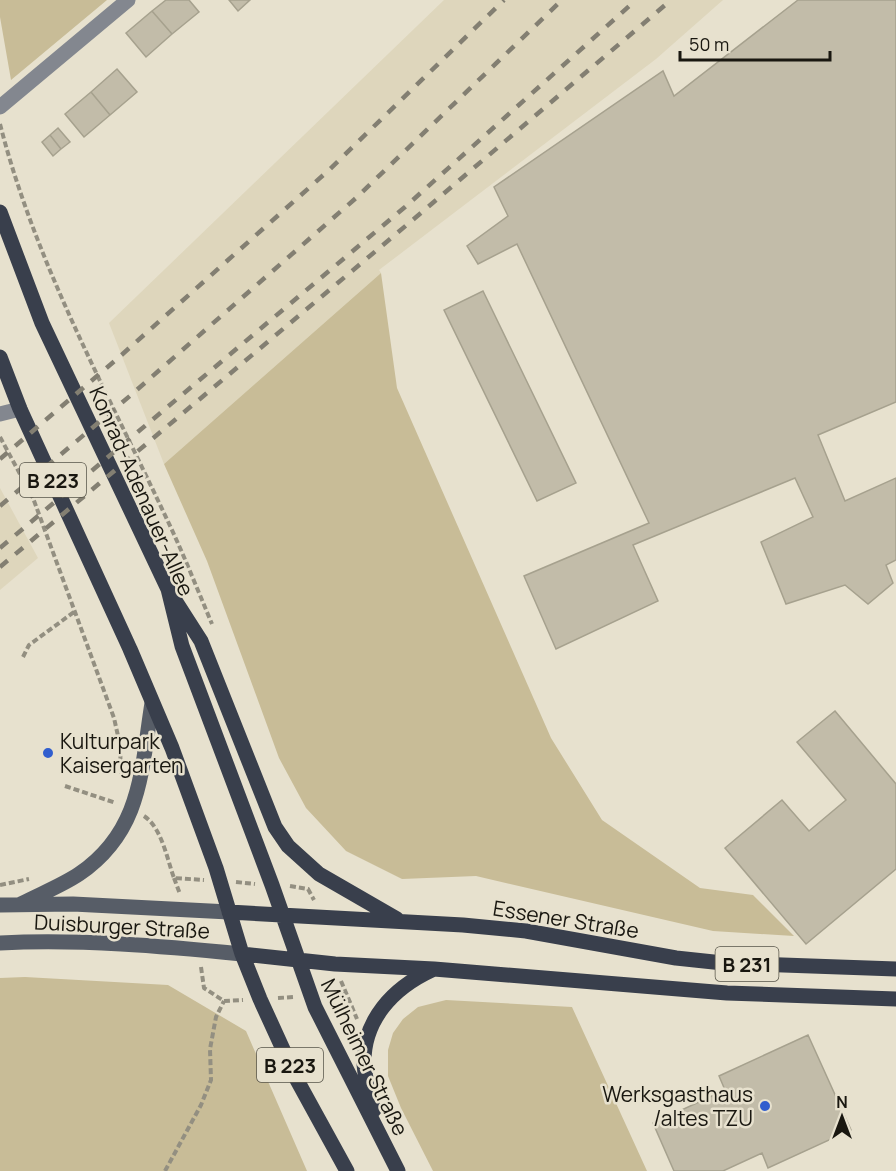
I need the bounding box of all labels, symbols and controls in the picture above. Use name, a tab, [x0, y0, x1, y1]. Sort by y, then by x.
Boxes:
scale bar	[680, 24, 830, 62]
text: 50 m	[689, 32, 729, 56]
street label: Konrad-Adenauer-Allee	[83, 382, 201, 600]
road number: B 223	[20, 463, 86, 497]
place label: Kulturpark Kaisergarten	[60, 727, 184, 779]
marker: Kulturpark Kaisergarten	[41, 746, 55, 760]
street label: Essener Straße	[491, 894, 641, 944]
street label: Duisburger Straße	[33, 907, 211, 945]
road number: B 231	[716, 947, 778, 981]
street label: Mülheimer Straße	[315, 974, 415, 1140]
road number: B 223	[257, 1048, 323, 1082]
place label: Werksgasthaus /altes TZU	[602, 1080, 753, 1132]
north arrow	[812, 1087, 872, 1147]
text: N	[836, 1091, 848, 1113]
marker: Werksgasthaus /altes TZU	[758, 1099, 772, 1113]

